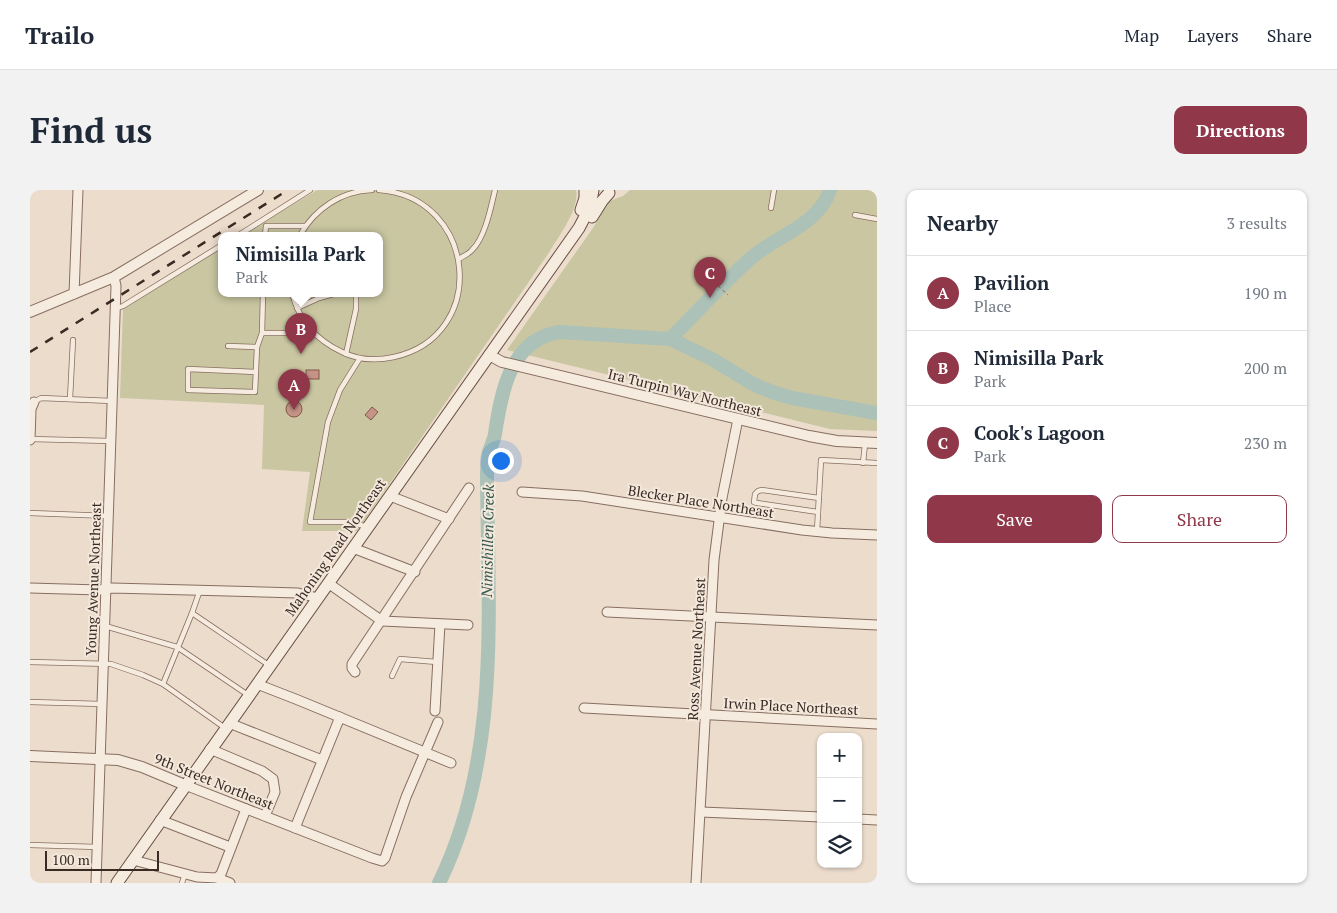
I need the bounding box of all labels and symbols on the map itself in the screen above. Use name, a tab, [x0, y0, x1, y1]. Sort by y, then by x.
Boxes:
pin: C	[694, 257, 726, 298]
pin: B	[285, 313, 317, 354]
street label: Ira Turpin Way Northeast	[606, 364, 765, 421]
pin: A	[278, 369, 310, 410]
your location	[488, 448, 514, 474]
street label: Mahoning Road Northeast	[280, 474, 390, 619]
street label: Blecker Place Northeast	[627, 480, 776, 522]
water label: Nimishillen Creek	[476, 484, 498, 599]
street label: Young Avenue Northeast	[81, 501, 105, 656]
street label: Ross Avenue Northeast	[683, 576, 709, 721]
street label: Irwin Place Northeast	[723, 693, 860, 719]
street label: 9th Street Northeast	[151, 748, 277, 814]
scale bar	[45, 848, 159, 871]

